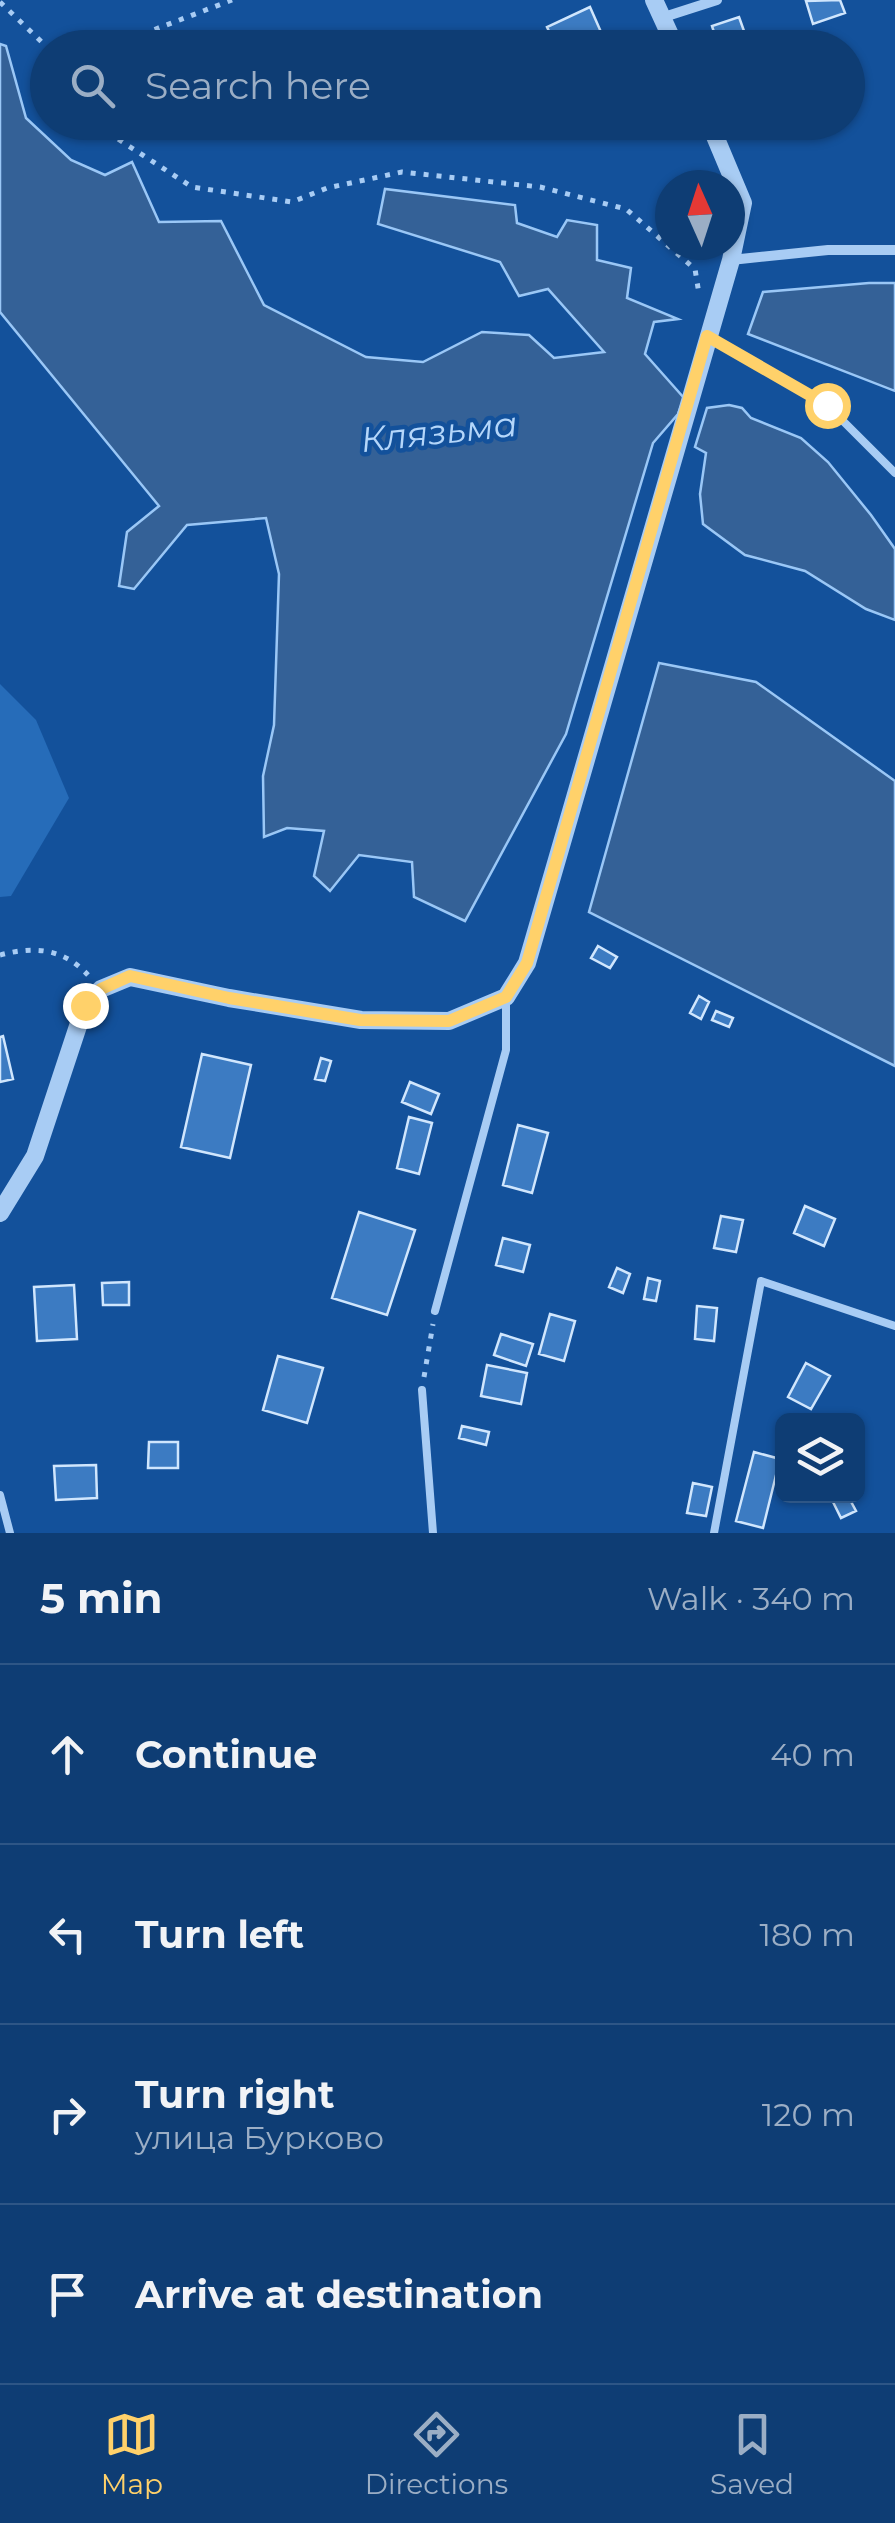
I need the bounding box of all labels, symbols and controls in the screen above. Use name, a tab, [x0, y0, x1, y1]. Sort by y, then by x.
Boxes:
search box	[30, 30, 865, 140]
icon: search	[65, 58, 120, 113]
text: Search here	[145, 62, 371, 109]
north arrow	[655, 170, 745, 260]
route start	[805, 383, 851, 429]
water label: Клязьма	[359, 402, 519, 461]
route end	[63, 983, 109, 1029]
map controls	[775, 1413, 865, 1503]
button: layers	[775, 1413, 865, 1503]
text: 5 min	[40, 1572, 163, 1624]
text: Walk · 340 m	[647, 1579, 855, 1618]
icon: ahead	[40, 1727, 95, 1782]
text: Continue	[135, 1731, 317, 1778]
text: 40 m	[770, 1735, 855, 1774]
icon: left	[40, 1907, 95, 1962]
text: Turn left	[135, 1911, 304, 1958]
text: 180 m	[760, 1915, 855, 1954]
text: Turn right	[135, 2071, 334, 2118]
icon: right	[40, 2087, 95, 2142]
text: 120 m	[762, 2095, 855, 2134]
text: улица Бурково	[135, 2118, 384, 2157]
icon: arrive	[40, 2267, 95, 2322]
text: Arrive at destination	[135, 2271, 543, 2318]
tab: Map	[101, 2407, 163, 2501]
tab: Directions	[365, 2407, 508, 2501]
tab: Saved	[710, 2407, 794, 2501]

